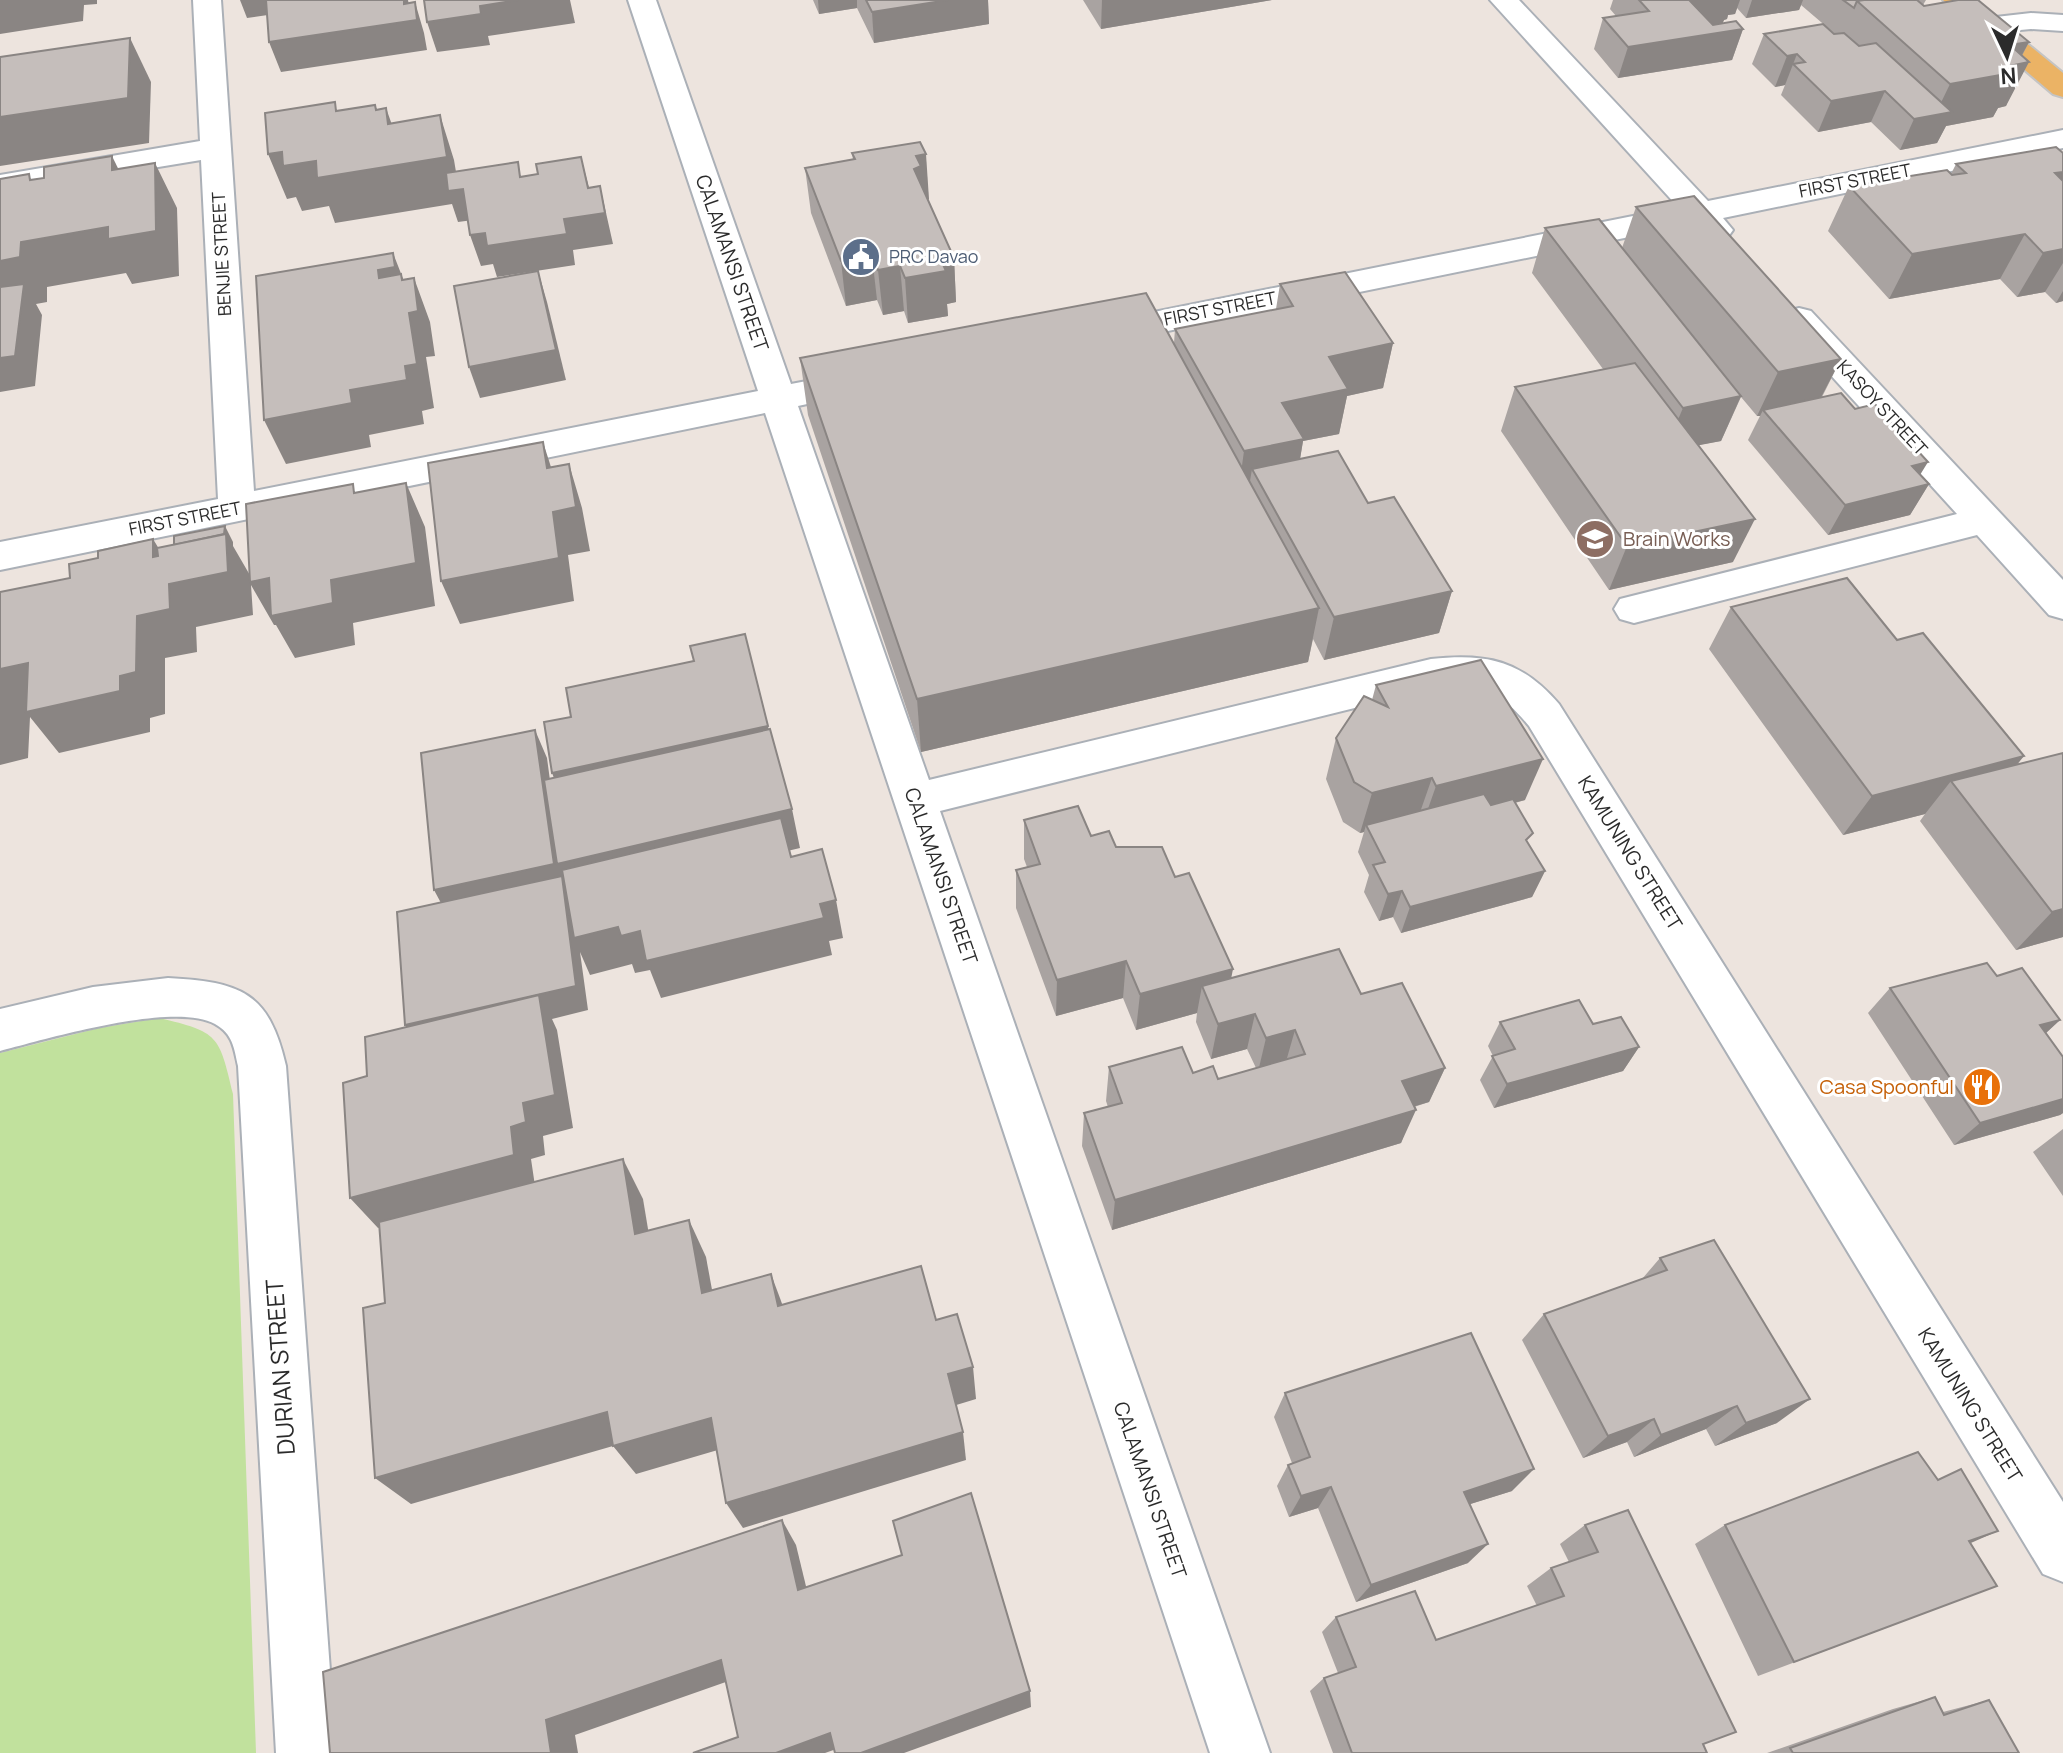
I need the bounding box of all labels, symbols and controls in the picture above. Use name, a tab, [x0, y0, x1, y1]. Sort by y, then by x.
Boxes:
north arrow	[1967, 16, 2047, 96]
text: N	[1999, 60, 2017, 91]
street label: FIRST STREET	[1797, 157, 1913, 203]
street label: CALAMANSI STREET	[690, 171, 775, 355]
street label: BENJIE STREET	[206, 191, 236, 317]
public building icon: PRC Davao	[840, 236, 882, 278]
place label: PRC Davao	[889, 244, 979, 268]
street label: FIRST STREET	[1162, 285, 1278, 331]
street label: KASOY STREET	[1832, 354, 1934, 461]
street label: FIRST STREET	[127, 495, 243, 541]
school or university icon: Brain Works	[1574, 518, 1616, 560]
place label: Brain Works	[1623, 525, 1731, 552]
street label: KAMUNING STREET	[1572, 770, 1689, 935]
street label: CALAMANSI STREET	[899, 784, 984, 968]
restaurant icon: Casa Spoonful	[1961, 1066, 2003, 1108]
place label: Casa Spoonful	[1820, 1073, 1954, 1100]
street label: DURIAN STREET	[257, 1277, 302, 1456]
street label: KAMUNING STREET	[1912, 1322, 2029, 1487]
street label: CALAMANSI STREET	[1108, 1398, 1193, 1582]

